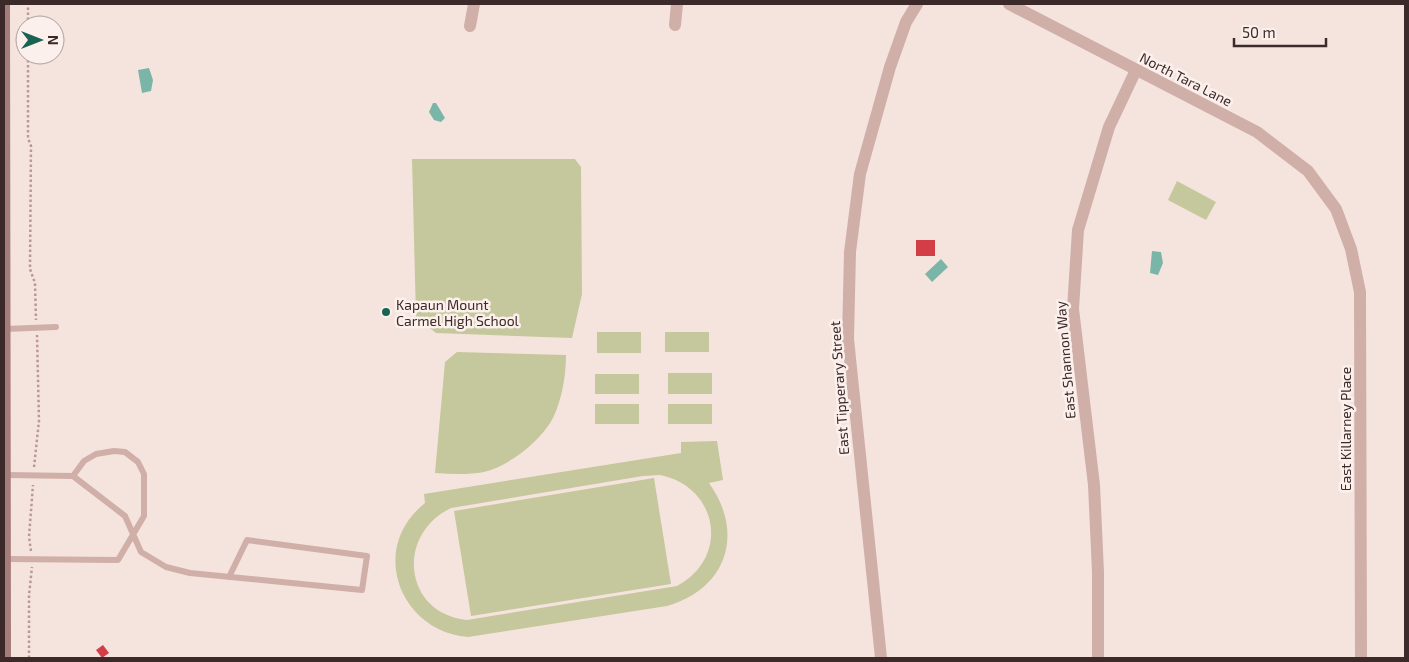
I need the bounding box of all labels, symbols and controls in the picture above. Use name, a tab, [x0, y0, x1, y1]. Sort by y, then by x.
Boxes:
north arrow	[15, 15, 65, 65]
scale bar	[1234, 15, 1326, 47]
text: 50 m	[1242, 23, 1276, 41]
text: N	[45, 35, 62, 45]
street label: North Tara Lane	[1137, 48, 1235, 110]
place label: Kapaun Mount Carmel High School	[396, 296, 520, 329]
street label: East Shannon Way	[1051, 300, 1079, 420]
marker: Kapaun Mount Carmel High School	[380, 306, 392, 318]
street label: East Tipperary Street	[826, 320, 852, 456]
street label: East Killarney Place	[1337, 367, 1354, 491]

